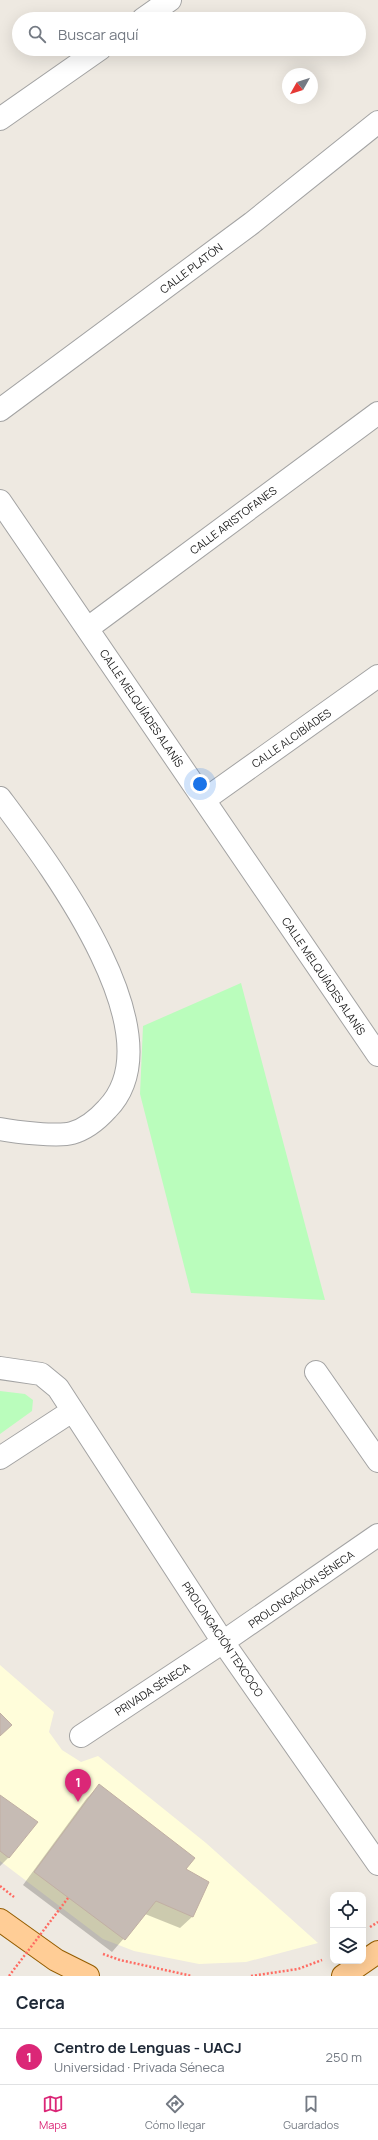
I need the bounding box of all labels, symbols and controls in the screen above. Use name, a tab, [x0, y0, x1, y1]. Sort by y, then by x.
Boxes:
search box	[12, 12, 366, 56]
icon: search	[26, 23, 48, 45]
text: Buscar aquí	[58, 24, 139, 45]
north arrow	[282, 68, 318, 104]
street label: CALLE PLATÓN	[157, 239, 225, 297]
street label: CALLE ARISTOFANES	[187, 482, 280, 558]
street label: CALLE MELQUÍADES ALANÍS	[97, 646, 187, 770]
street label: CALLE ALCIBÍADES	[248, 705, 334, 771]
your location	[190, 774, 210, 794]
street label: CALLE MELQUÍADES ALANÍS	[279, 914, 369, 1038]
street label: PROLONGACIÓN SÉNECA	[245, 1547, 357, 1631]
street label: PROLONGACIÓN TEXCOCO	[179, 1579, 267, 1699]
street label: PRIVADA SÉNECA	[112, 1659, 192, 1719]
pin: 1	[65, 1769, 91, 1802]
map controls	[330, 1892, 366, 1964]
button: locate	[330, 1892, 366, 1928]
button: layers	[330, 1928, 366, 1964]
text: Cerca	[16, 1991, 65, 2014]
text: Centro de Lenguas - UACJ	[54, 2037, 242, 2058]
text: 1	[26, 2048, 32, 2066]
text: 250 m	[326, 2048, 362, 2066]
text: Universidad · Privada Séneca	[54, 2058, 225, 2076]
tab: Mapa	[39, 2093, 67, 2132]
tab: Cómo llegar	[145, 2093, 205, 2132]
tab: Guardados	[283, 2093, 339, 2132]

